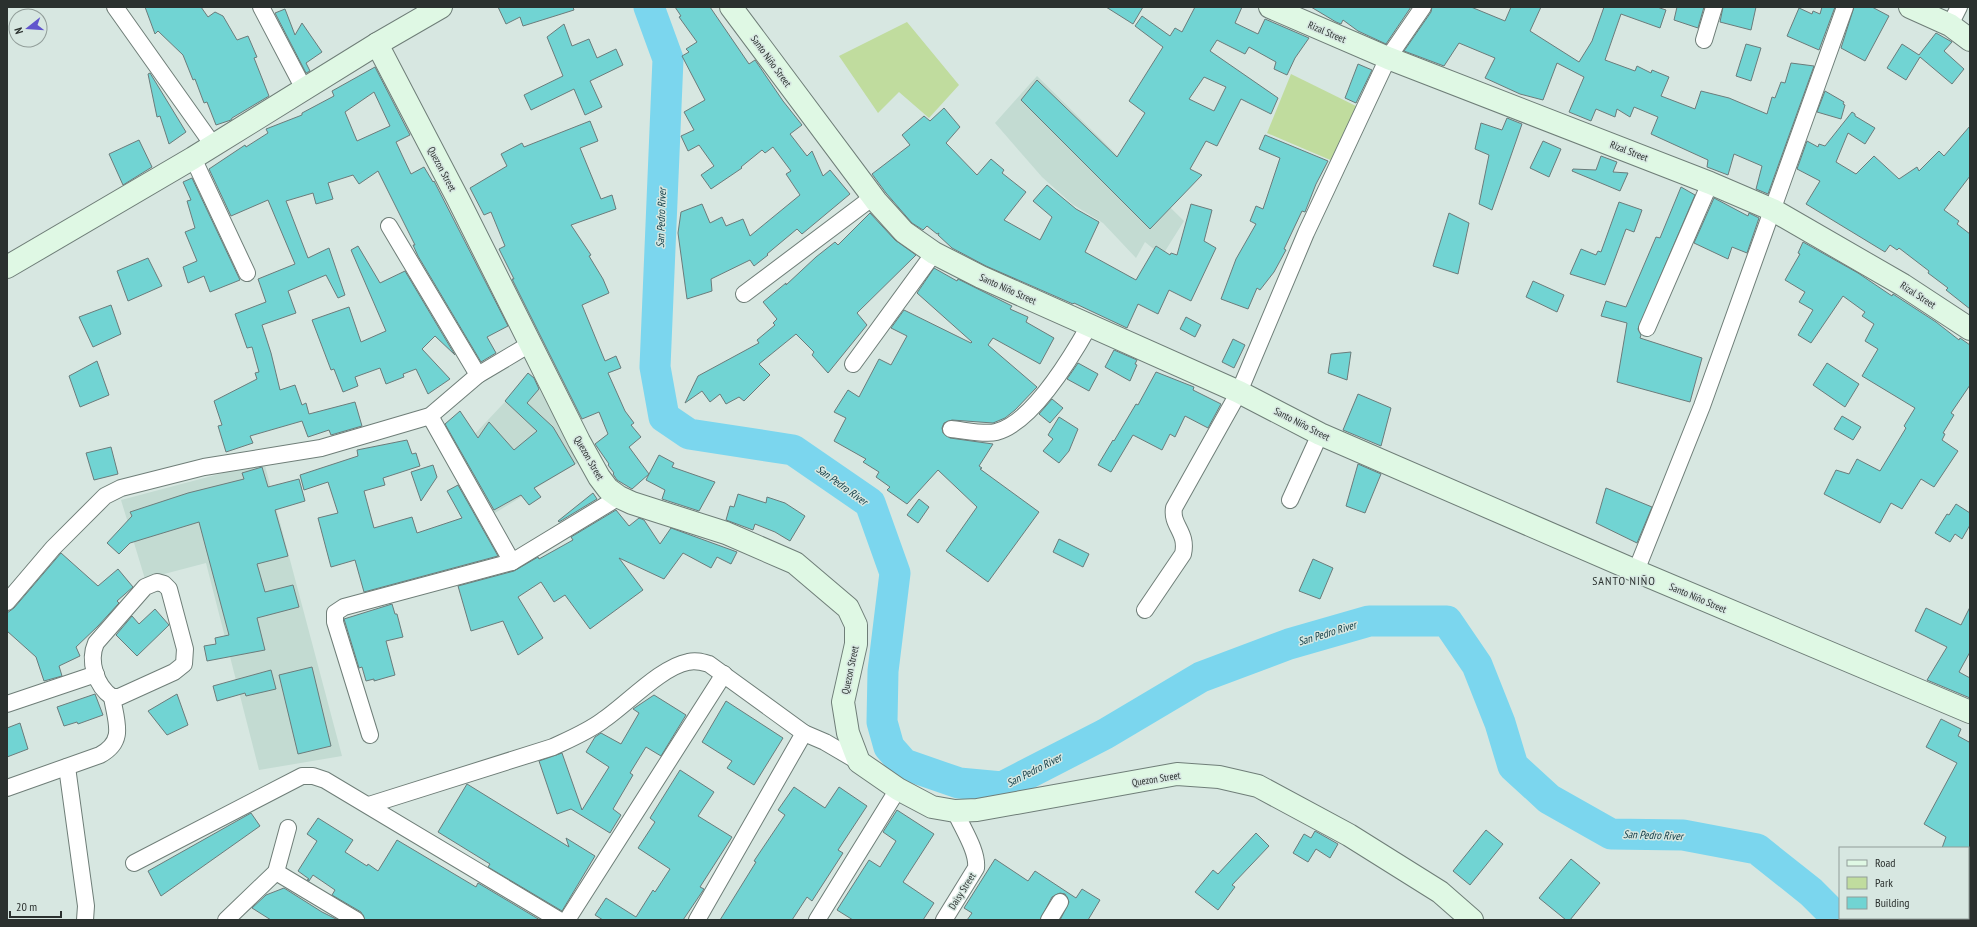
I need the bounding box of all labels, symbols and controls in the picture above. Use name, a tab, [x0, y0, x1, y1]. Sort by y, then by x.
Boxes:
north arrow	[8, 8, 48, 48]
street label: Rizal Street	[1306, 18, 1348, 46]
text: N	[11, 26, 26, 36]
street label: Santo Niño Street	[748, 33, 794, 90]
street label: Rizal Street	[1608, 138, 1650, 164]
street label: Quezon Street	[425, 144, 459, 194]
water label: San Pedro River	[653, 186, 669, 248]
street label: Santo Niño Street	[978, 271, 1039, 307]
street label: Rizal Street	[1898, 279, 1938, 311]
street label: Santo Niño Street	[1272, 404, 1332, 444]
street label: Quezon Street	[571, 434, 607, 483]
water label: San Pedro River	[814, 462, 872, 509]
district label: SANTO NIÑO	[1592, 573, 1656, 588]
street label: Santo Niño Street	[1667, 580, 1729, 616]
water label: San Pedro River	[1296, 617, 1360, 648]
street label: Quezon Street	[839, 644, 861, 695]
water label: San Pedro River	[1004, 749, 1066, 790]
street label: Quezon Street	[1131, 769, 1181, 789]
water label: San Pedro River	[1623, 827, 1685, 843]
legend	[1839, 847, 1969, 919]
text: Road	[1875, 855, 1895, 870]
street label: Daisy Street	[946, 870, 979, 912]
text: Park	[1875, 875, 1893, 890]
scale bar	[10, 893, 61, 919]
text: Building	[1875, 895, 1910, 910]
text: 20 m	[16, 899, 37, 914]

